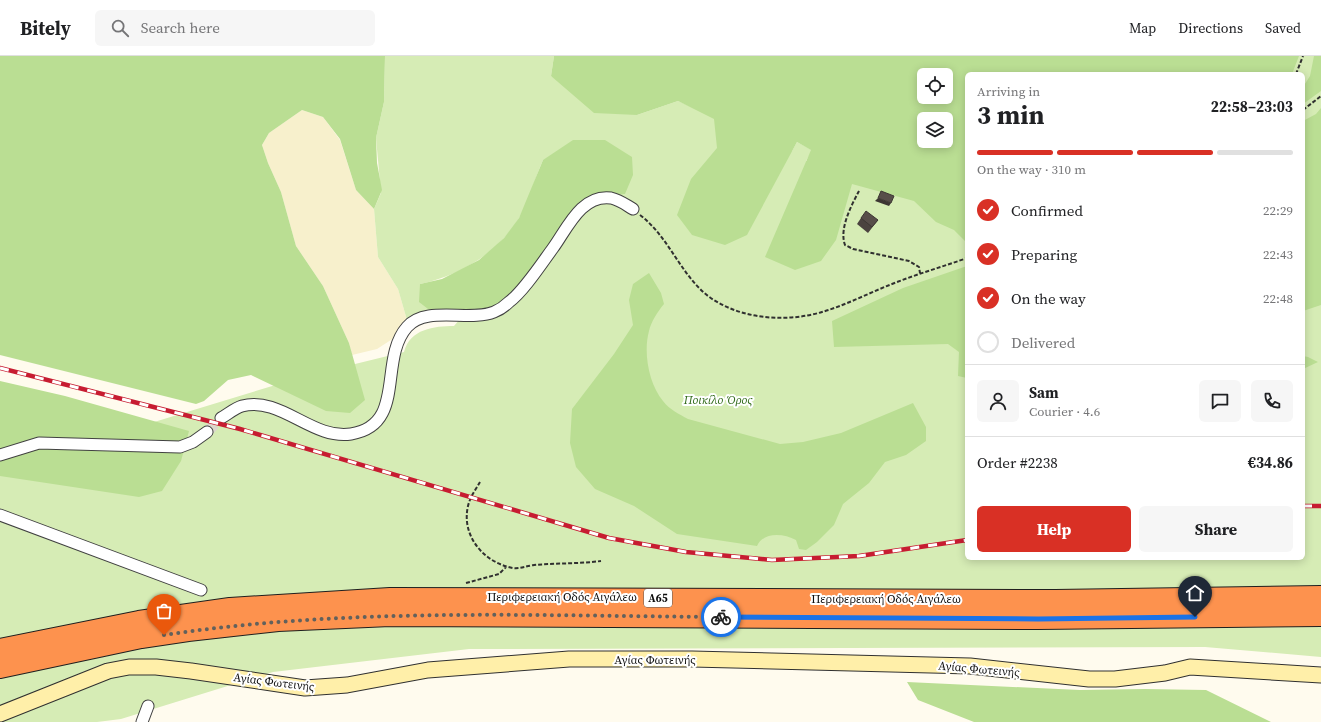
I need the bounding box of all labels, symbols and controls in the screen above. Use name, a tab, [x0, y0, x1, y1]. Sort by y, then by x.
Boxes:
search box	[95, 10, 375, 46]
text: Bitely	[20, 15, 71, 41]
icon: search	[109, 17, 131, 39]
text: Search here	[141, 17, 220, 38]
text: Map	[1129, 18, 1156, 38]
text: Directions	[1178, 18, 1243, 38]
text: Saved	[1265, 18, 1301, 38]
map controls	[917, 68, 953, 148]
button: locate	[917, 68, 953, 104]
text: Arriving in	[977, 83, 1040, 100]
text: 22:58–23:03	[1211, 96, 1293, 117]
text: 3 min	[977, 97, 1044, 133]
button: layers	[917, 112, 953, 148]
text: On the way · 310 m	[977, 161, 1086, 178]
icon: check	[977, 199, 999, 221]
text: Confirmed	[1011, 200, 1083, 221]
text: 22:29	[1263, 202, 1293, 219]
icon: check	[977, 243, 999, 265]
text: Preparing	[1011, 244, 1077, 265]
text: 22:43	[1263, 246, 1293, 263]
icon: check	[977, 287, 999, 309]
text: On the way	[1011, 288, 1086, 309]
text: 22:48	[1263, 290, 1293, 307]
text: Delivered	[1011, 332, 1075, 353]
button: person	[977, 380, 1019, 422]
button: chat	[1199, 380, 1241, 422]
button: phone	[1251, 380, 1293, 422]
text: Sam	[1029, 382, 1059, 403]
park label: Ποικίλο Όρος	[683, 392, 753, 408]
text: Courier · 4.6	[1029, 403, 1100, 420]
text: Order #2238	[977, 452, 1058, 473]
text: €34.86	[1248, 452, 1293, 473]
button: Help	[977, 506, 1131, 552]
button: Share	[1139, 506, 1293, 552]
pin	[1178, 576, 1212, 617]
icon: home	[1184, 582, 1206, 604]
street label: Περιφερειακή Οδός Αιγάλεω	[487, 589, 637, 605]
road number: Α65	[644, 589, 672, 607]
street label: Περιφερειακή Οδός Αιγάλεω	[811, 591, 961, 607]
pin	[147, 594, 181, 635]
courier	[701, 597, 741, 637]
icon: bag	[153, 600, 175, 622]
icon: bike	[710, 606, 732, 628]
street label: Αγίας Φωτεινής	[614, 652, 696, 668]
street label: Αγίας Φωτεινής	[938, 657, 1021, 681]
street label: Αγίας Φωτεινής	[233, 669, 316, 695]

